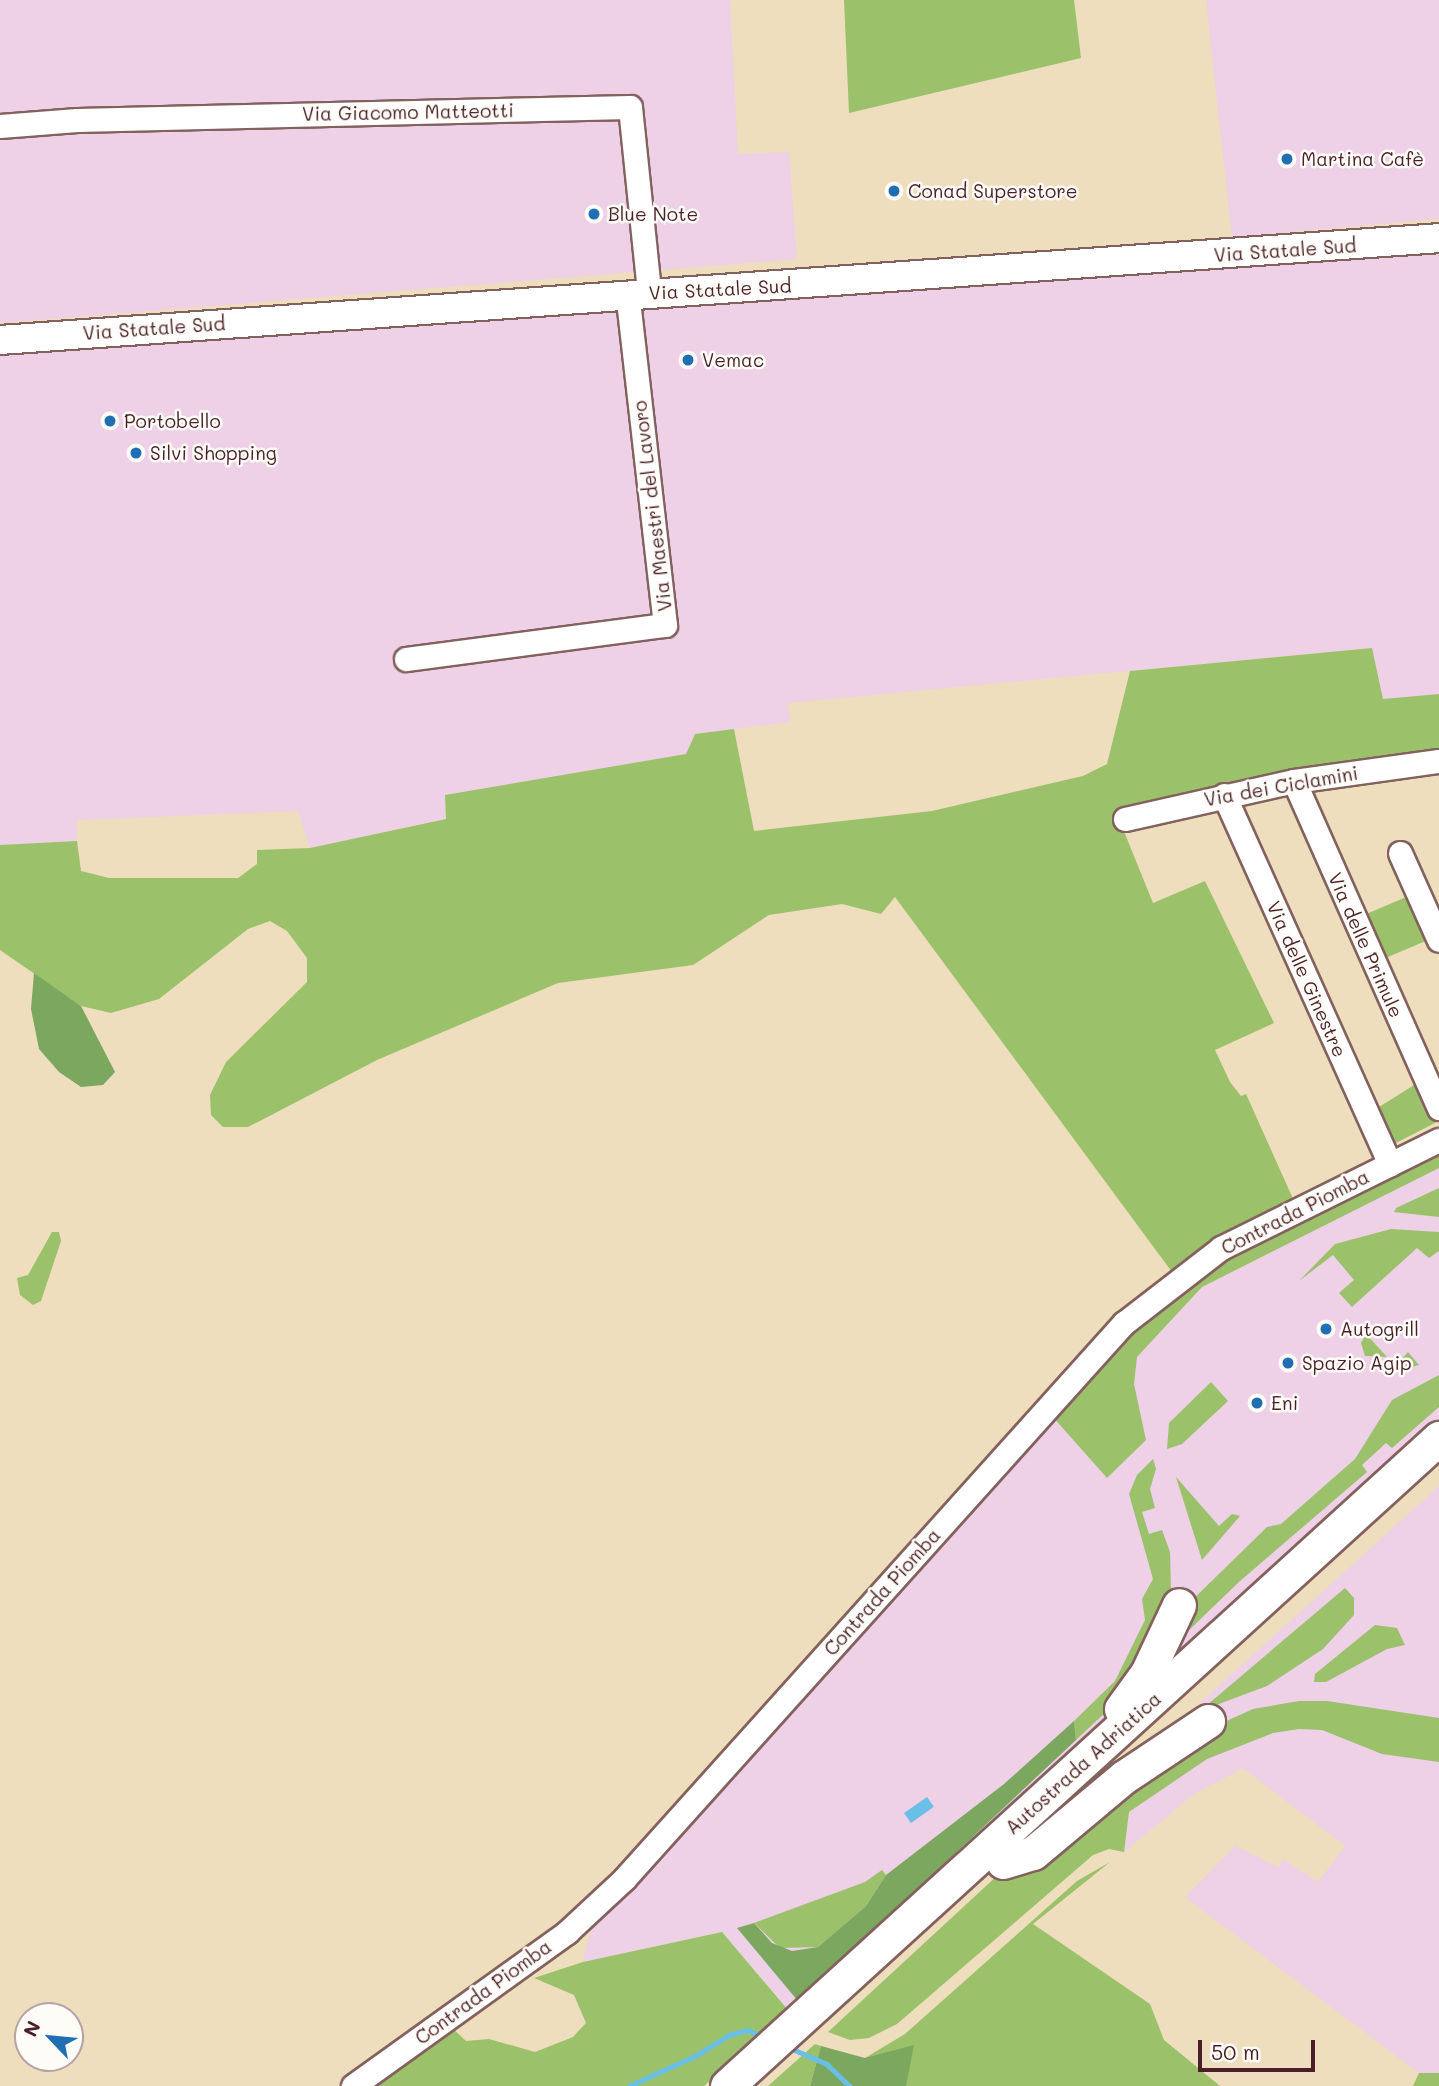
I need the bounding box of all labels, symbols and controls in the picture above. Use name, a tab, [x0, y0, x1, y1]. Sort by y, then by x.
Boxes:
street label: Via Giacomo Matteotti	[302, 99, 514, 125]
place label: Martina Cafè	[1301, 148, 1424, 170]
marker: Martina Cafè	[1279, 151, 1295, 167]
place label: Conad Superstore	[908, 180, 1078, 202]
marker: Conad Superstore	[886, 183, 902, 199]
place label: Blue Note	[608, 203, 698, 225]
marker: Blue Note	[586, 206, 602, 222]
street label: Via Statale Sud	[1213, 234, 1357, 266]
street label: Via Statale Sud	[648, 274, 792, 304]
street label: Via Statale Sud	[82, 312, 226, 344]
place label: Vemac	[702, 349, 764, 371]
marker: Vemac	[680, 352, 696, 368]
street label: Via Maestri del Lavoro	[628, 399, 676, 613]
place label: Portobello	[124, 410, 221, 432]
marker: Portobello	[102, 413, 118, 429]
place label: Silvi Shopping	[150, 442, 277, 464]
marker: Silvi Shopping	[128, 445, 144, 461]
street label: Via dei Ciclamini	[1202, 761, 1360, 811]
street label: Via delle Primule	[1324, 869, 1408, 1021]
street label: Via delle Ginestre	[1262, 898, 1352, 1060]
street label: Contrada Piomba	[1217, 1165, 1373, 1259]
place label: Autogrill	[1340, 1318, 1419, 1340]
marker: Autogrill	[1318, 1321, 1334, 1337]
place label: Spazio Agip	[1302, 1352, 1412, 1374]
marker: Spazio Agip	[1280, 1355, 1296, 1371]
place label: Eni	[1271, 1392, 1298, 1414]
marker: Eni	[1249, 1395, 1265, 1411]
street label: Contrada Piomba	[819, 1524, 945, 1660]
street label: Autostrada Adriatica	[1000, 1687, 1166, 1839]
street label: Contrada Piomba	[410, 1935, 556, 2049]
north arrow	[14, 2002, 84, 2072]
text: N	[17, 2016, 46, 2040]
scale bar	[1201, 2026, 1318, 2070]
text: 50 m	[1211, 2038, 1260, 2065]

